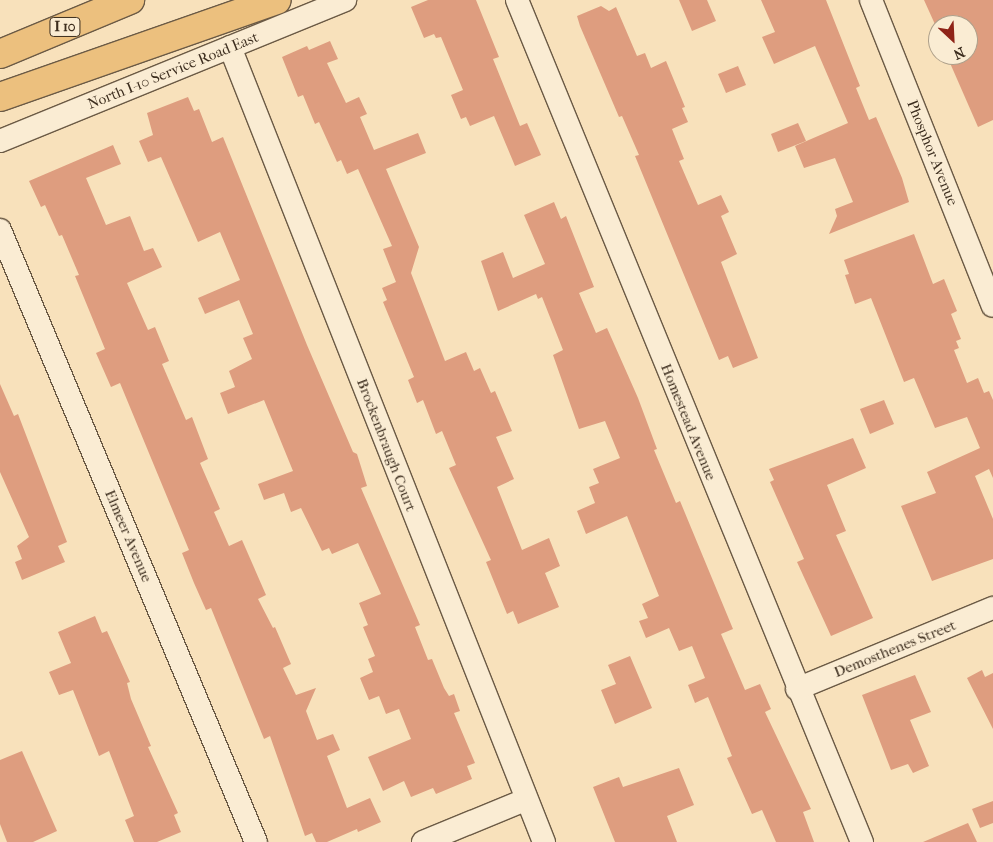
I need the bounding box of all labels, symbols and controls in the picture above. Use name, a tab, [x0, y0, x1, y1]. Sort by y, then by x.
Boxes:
north arrow	[928, 15, 978, 65]
road number: I 10	[49, 16, 81, 38]
street label: North I-10 Service Road East	[85, 28, 261, 114]
text: N	[951, 43, 968, 63]
street label: Phosphor Avenue	[903, 98, 961, 208]
street label: Homestead Avenue	[656, 361, 720, 483]
street label: Brockenbraugh Court	[352, 376, 420, 514]
street label: Elmeer Avenue	[100, 487, 156, 585]
street label: Demosthenes Street	[831, 616, 959, 682]

